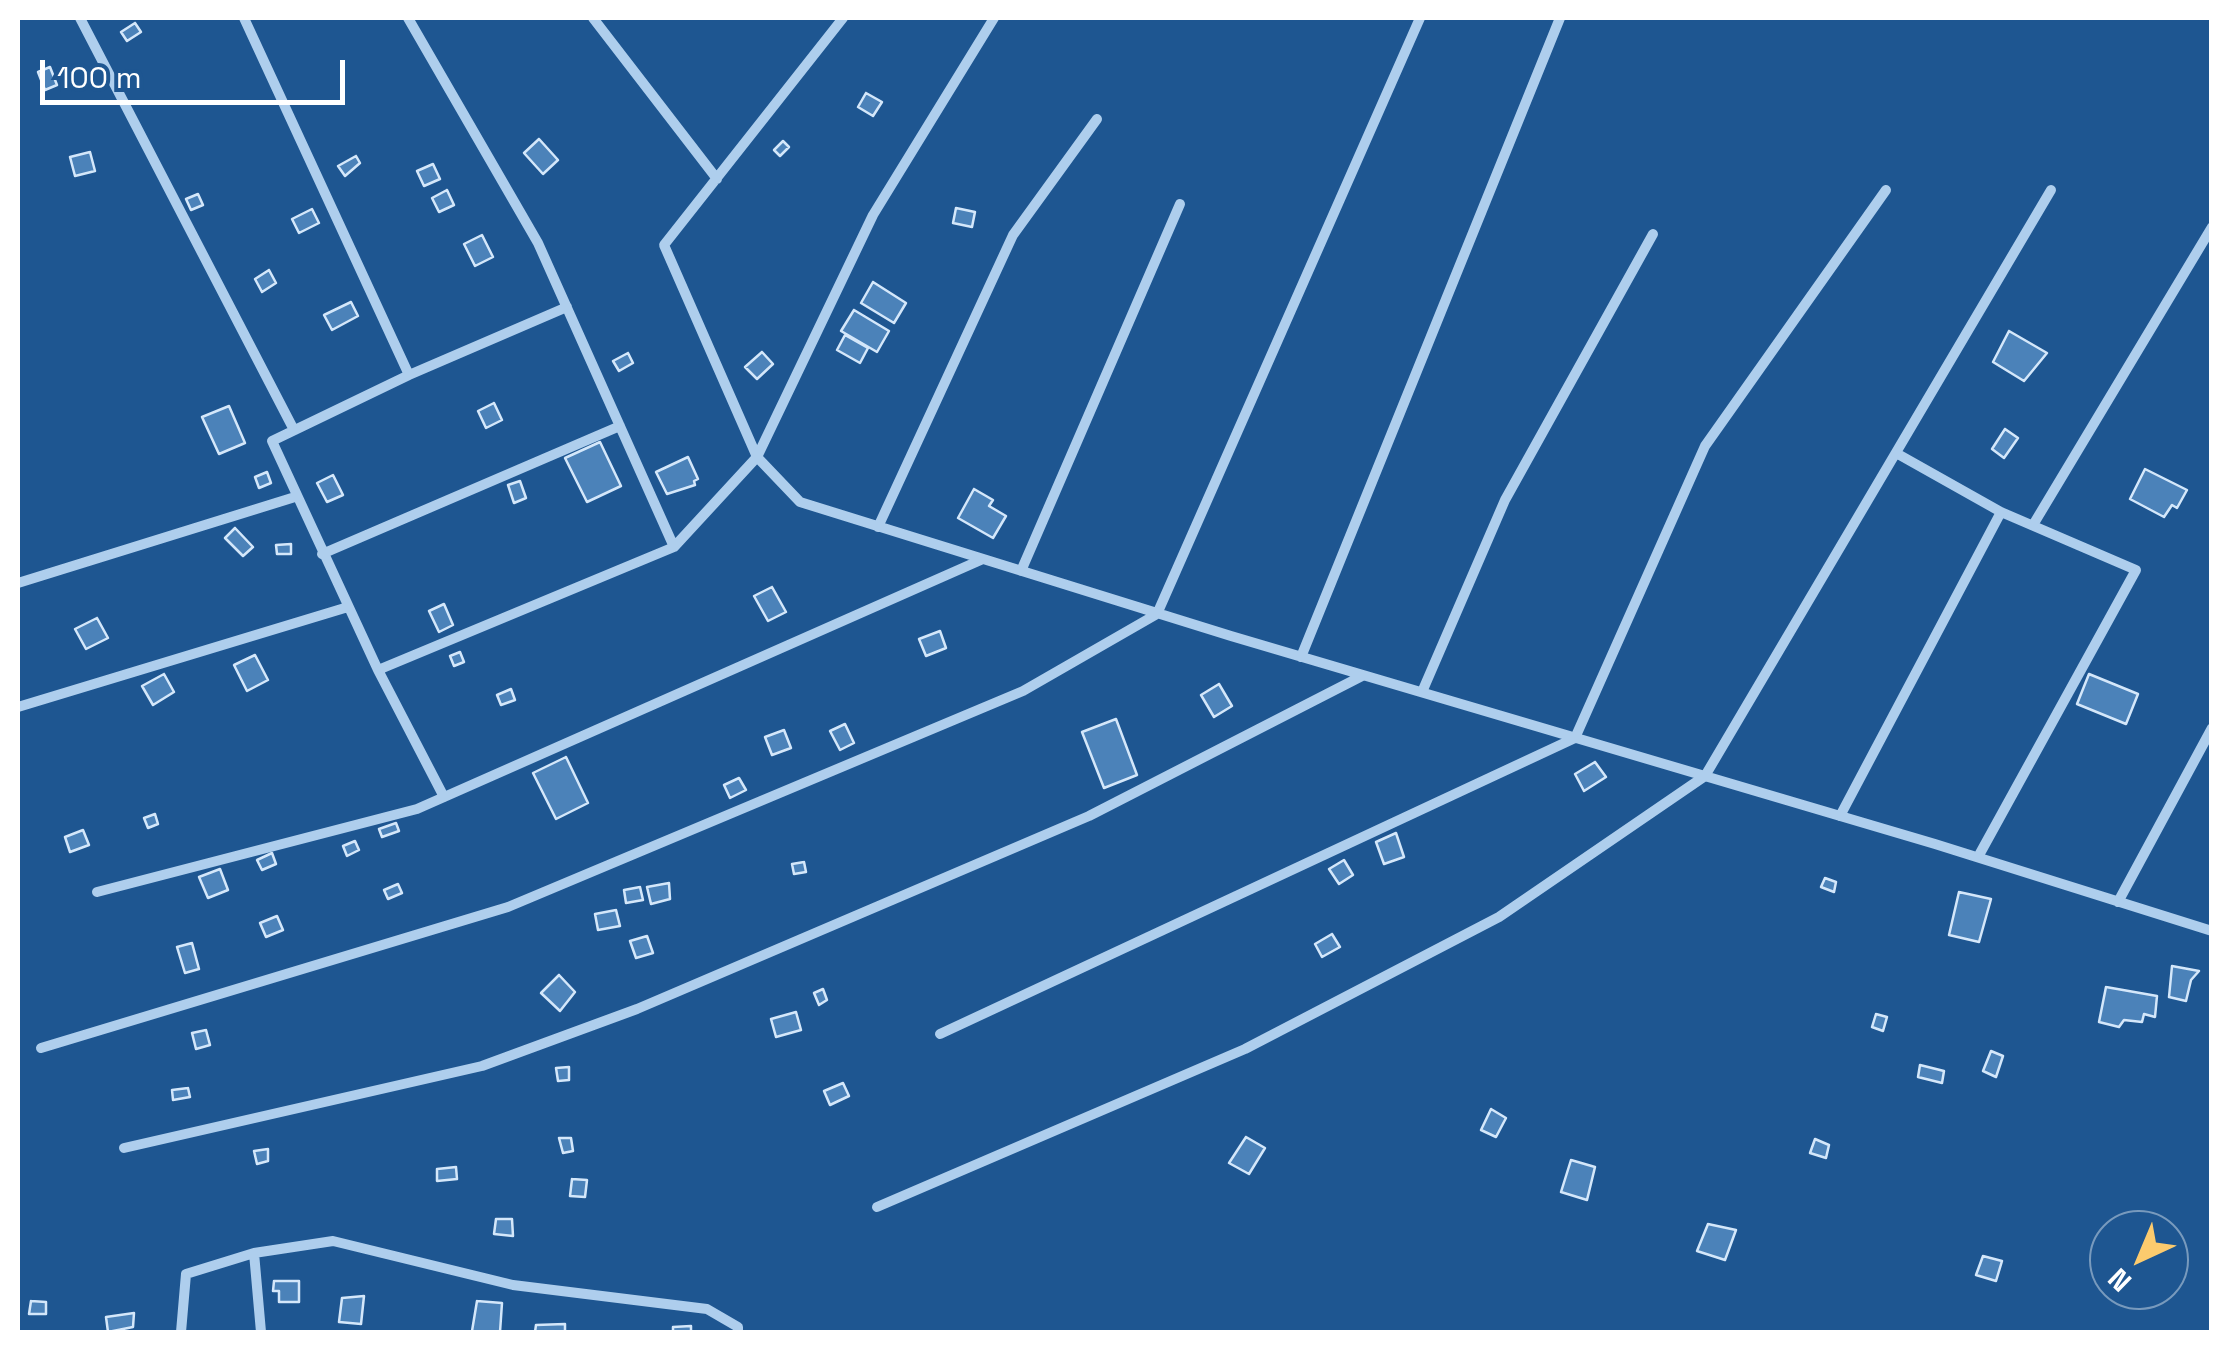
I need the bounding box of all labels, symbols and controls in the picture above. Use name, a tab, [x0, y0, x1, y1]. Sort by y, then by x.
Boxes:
scale bar	[45, 40, 350, 102]
text: 100 m	[57, 58, 142, 97]
north arrow	[2089, 1210, 2189, 1310]
text: N	[2100, 1261, 2139, 1300]

